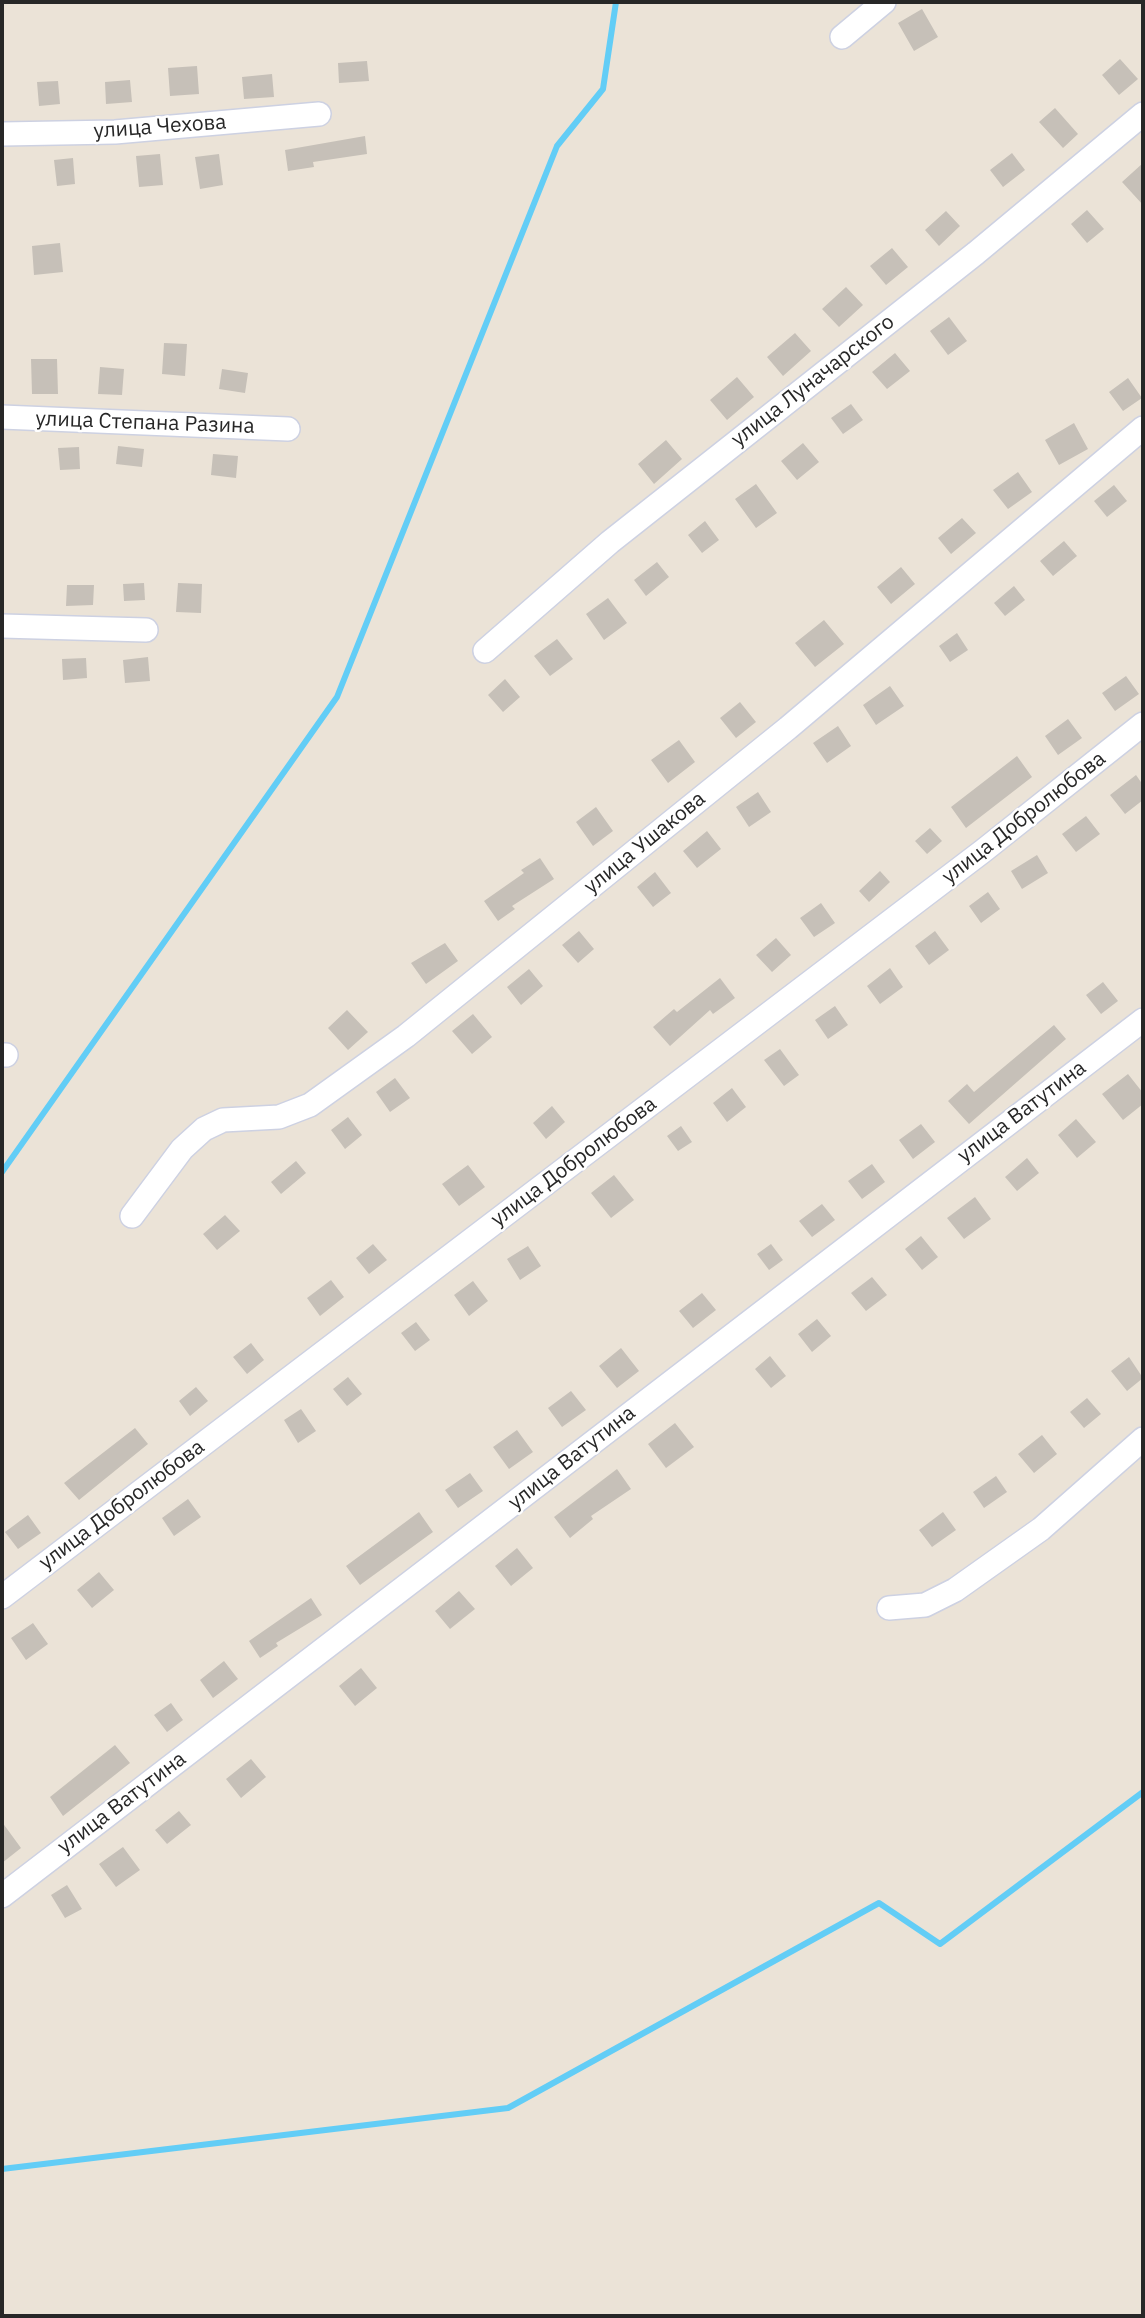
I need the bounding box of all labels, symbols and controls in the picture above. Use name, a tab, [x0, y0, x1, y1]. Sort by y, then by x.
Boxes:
street label: улица Чехова	[93, 110, 227, 144]
street label: улица Луначарского	[726, 309, 900, 453]
street label: улица Степана Разина	[35, 407, 255, 439]
street label: улица Добролюбова	[937, 746, 1111, 890]
street label: улица Ушакова	[579, 786, 711, 900]
street label: улица Ватутина	[953, 1056, 1091, 1168]
street label: улица Добролюбова	[486, 1092, 662, 1232]
street label: улица Ватутина	[503, 1401, 641, 1515]
street label: улица Добролюбова	[34, 1435, 210, 1575]
street label: улица Ватутина	[53, 1747, 191, 1859]

